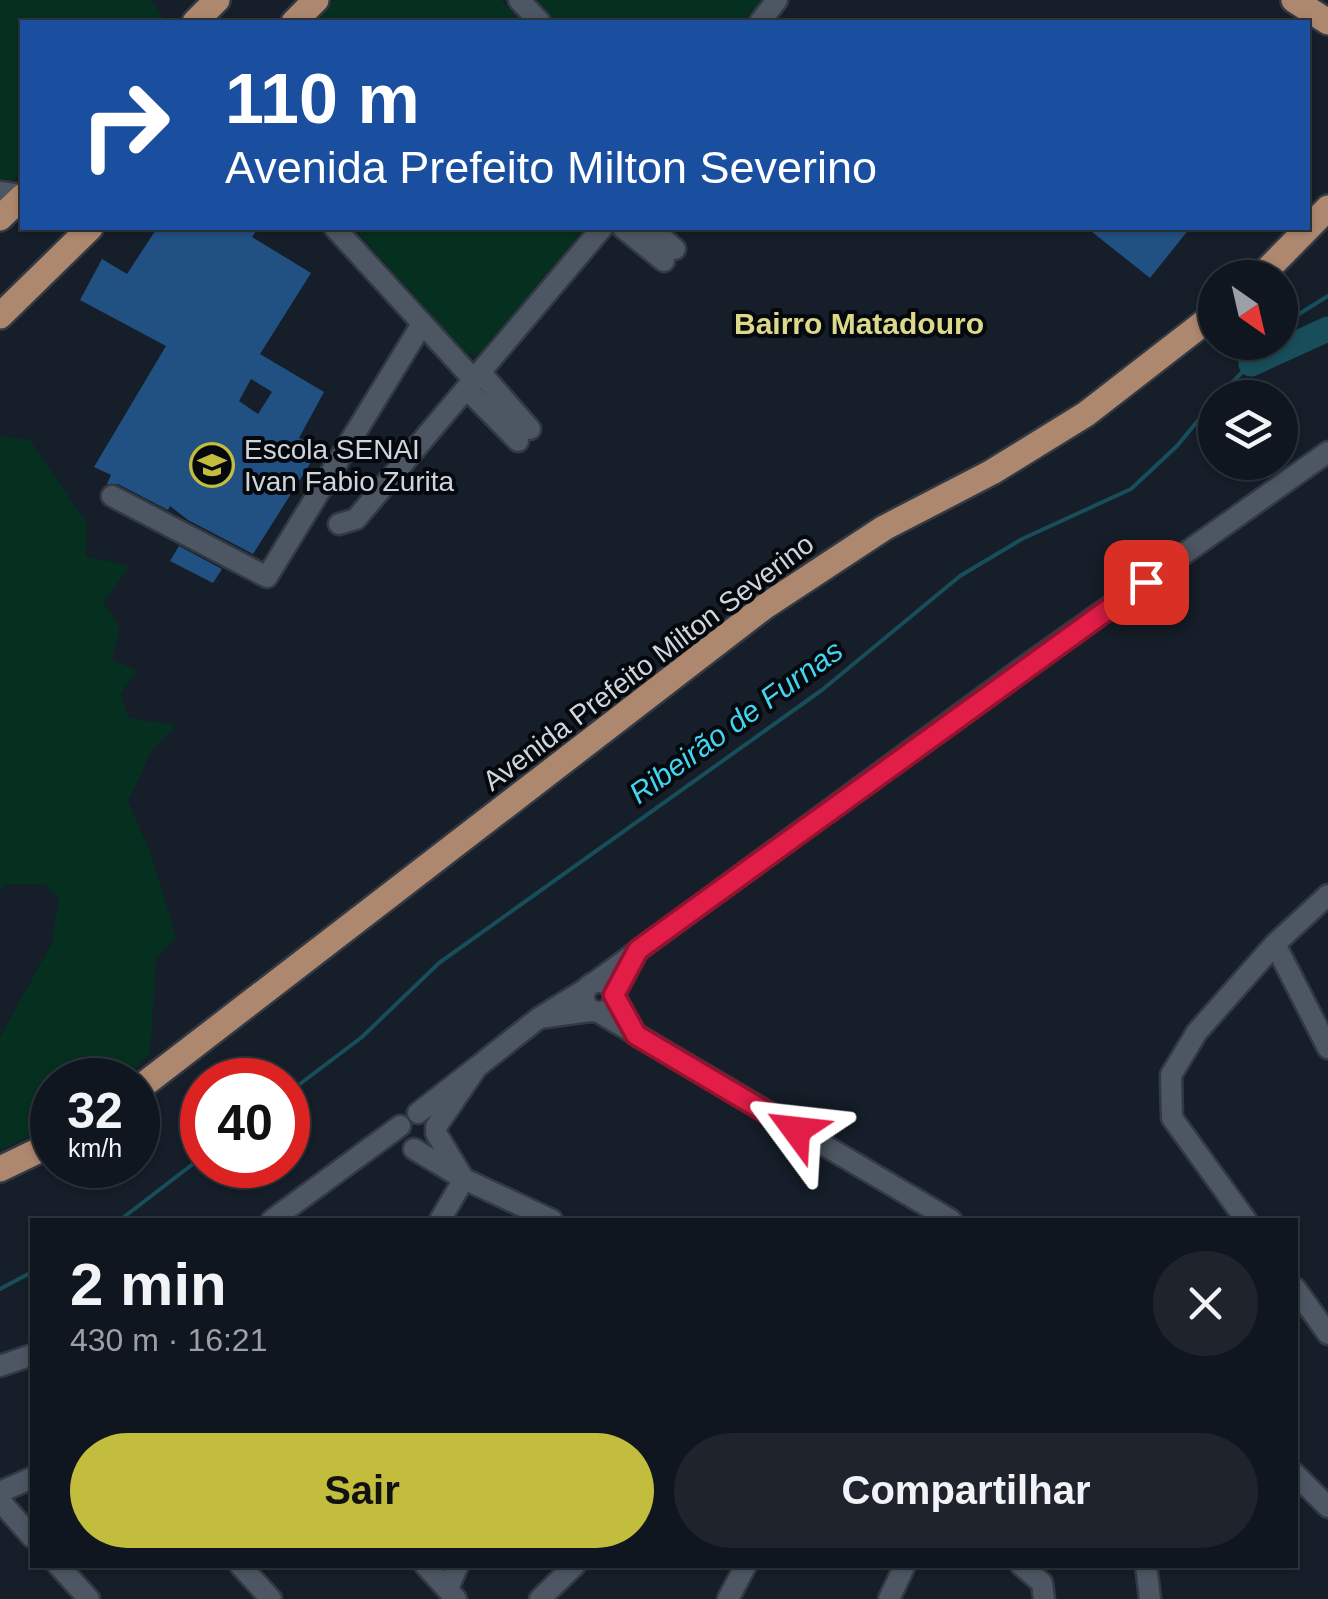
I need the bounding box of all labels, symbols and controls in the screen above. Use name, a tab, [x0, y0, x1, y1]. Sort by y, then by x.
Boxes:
icon: right	[60, 60, 190, 190]
text: 110 m	[225, 60, 420, 138]
text: Avenida Prefeito Milton Severino	[225, 142, 877, 193]
north arrow	[1198, 260, 1298, 360]
map controls	[1198, 260, 1298, 480]
district label: Bairro Matadouro	[734, 307, 984, 340]
button: layers	[1198, 380, 1298, 480]
place label: Escola SENAI Ivan Fabio Zurita	[244, 434, 455, 497]
school or university icon: Escola SENAI Ivan Fabio Zurita	[189, 442, 235, 488]
street label: Avenida Prefeito Milton Severino	[477, 528, 820, 797]
pin	[1104, 540, 1189, 625]
icon: arrive	[1119, 555, 1174, 610]
water label: Ribeirão de Furnas	[623, 633, 849, 810]
speed limit sign: 40	[180, 1058, 310, 1188]
position arrow	[744, 1078, 848, 1182]
text: 32	[67, 1083, 123, 1139]
text: km/h	[68, 1134, 122, 1162]
text: 2 min	[70, 1251, 227, 1318]
button: close	[1153, 1251, 1258, 1356]
text: 430 m · 16:21	[70, 1322, 267, 1358]
button: Sair	[70, 1433, 654, 1548]
button: Compartilhar	[674, 1433, 1258, 1548]

